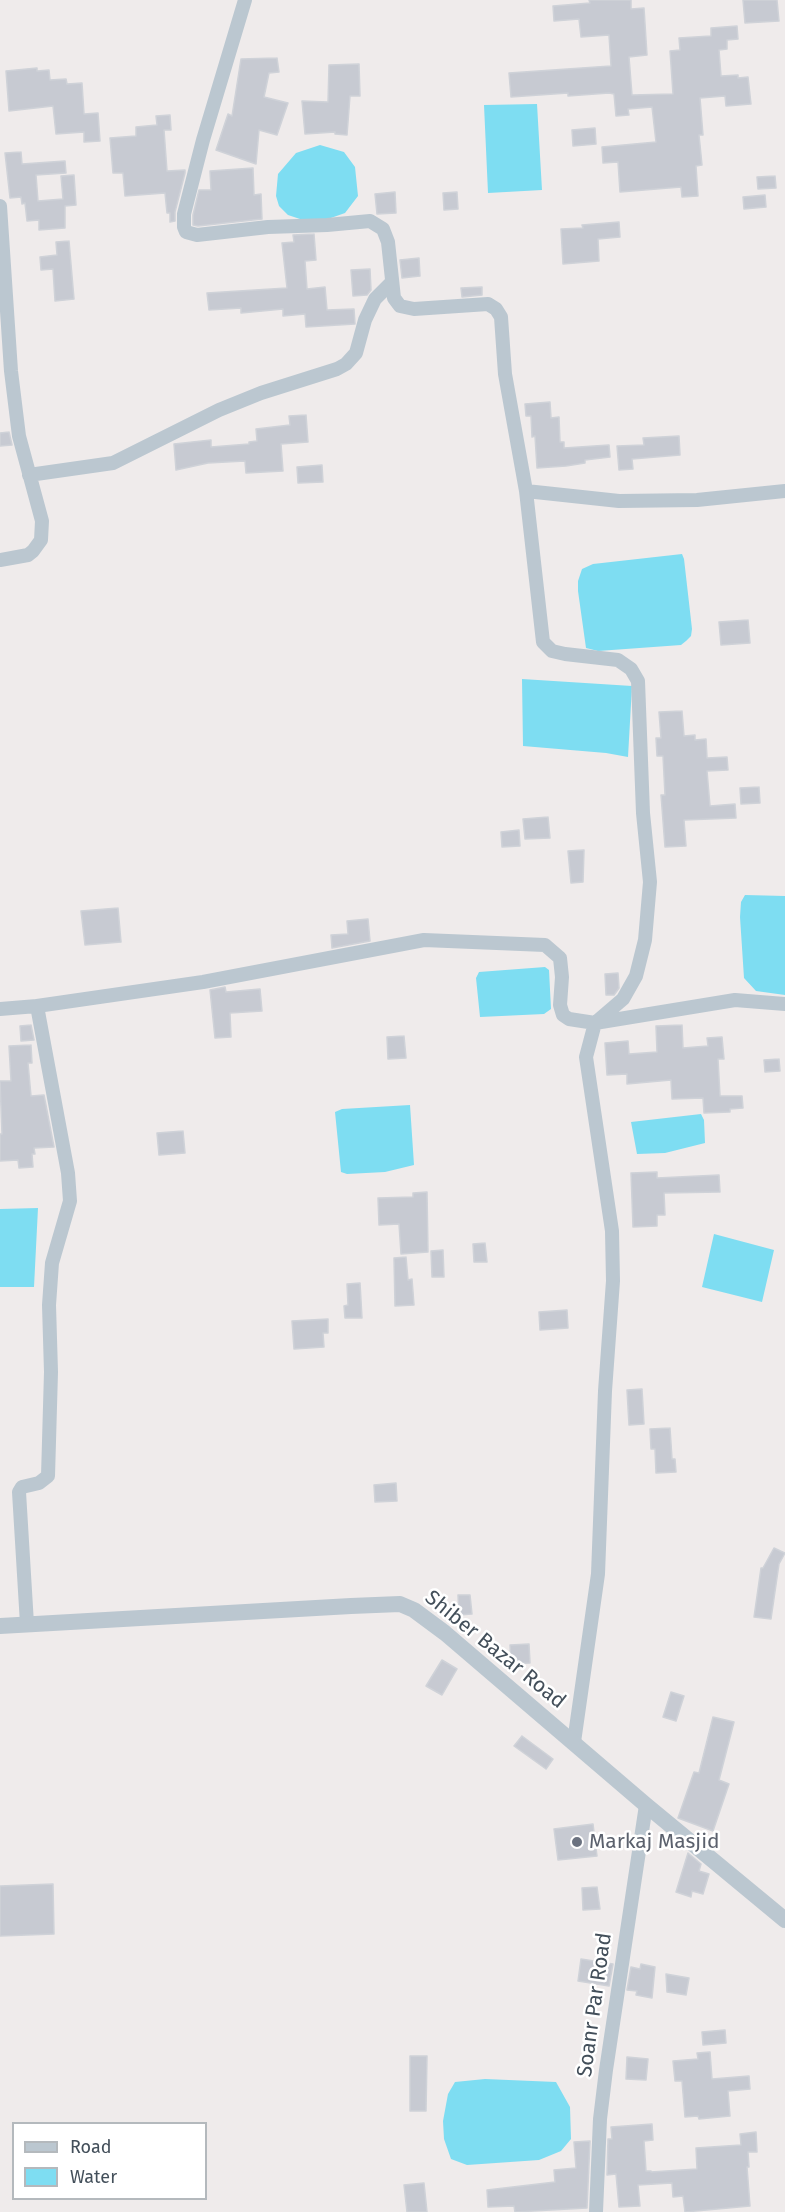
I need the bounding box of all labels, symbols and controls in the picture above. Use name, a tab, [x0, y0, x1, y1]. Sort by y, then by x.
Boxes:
street label: Shiber Bazar Road	[420, 1586, 570, 1714]
place label: Markaj Masjid	[589, 1829, 720, 1855]
marker: Markaj Masjid	[570, 1835, 584, 1849]
street label: Soanr Par Road	[572, 1931, 618, 2079]
legend	[12, 2122, 207, 2200]
text: Road	[70, 2136, 112, 2158]
text: Water	[70, 2166, 117, 2188]

